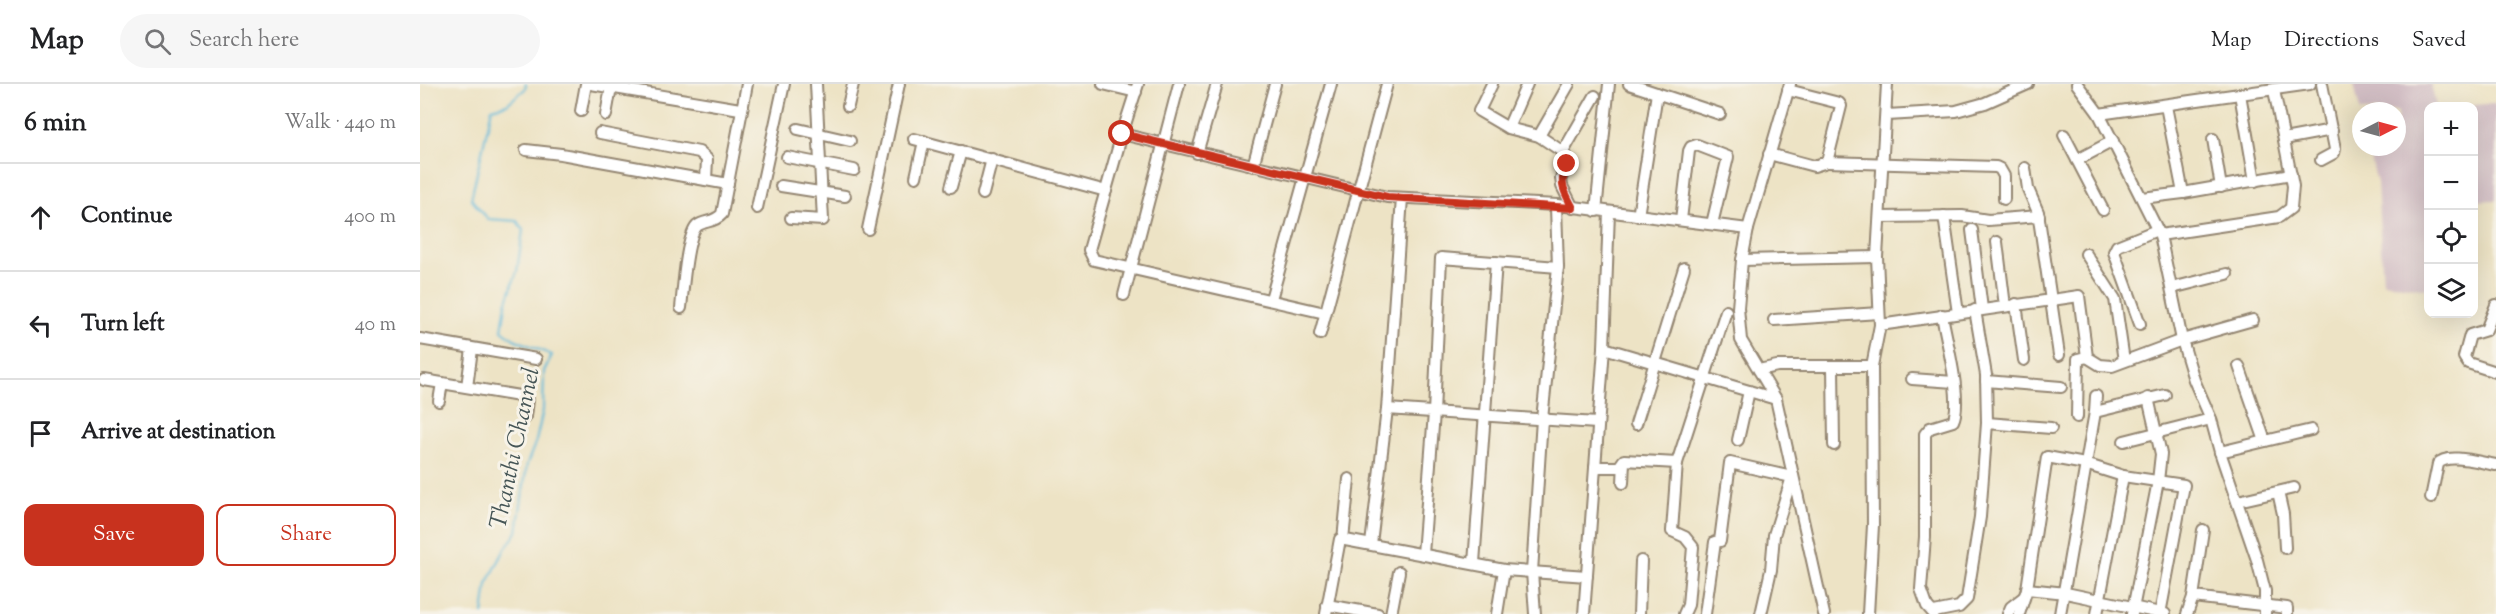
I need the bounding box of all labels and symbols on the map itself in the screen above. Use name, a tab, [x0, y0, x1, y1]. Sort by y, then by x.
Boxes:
north arrow	[2352, 102, 2406, 156]
route start	[1108, 120, 1134, 146]
route end	[1553, 150, 1579, 176]
water label: Thanthi Channel	[482, 364, 550, 532]

